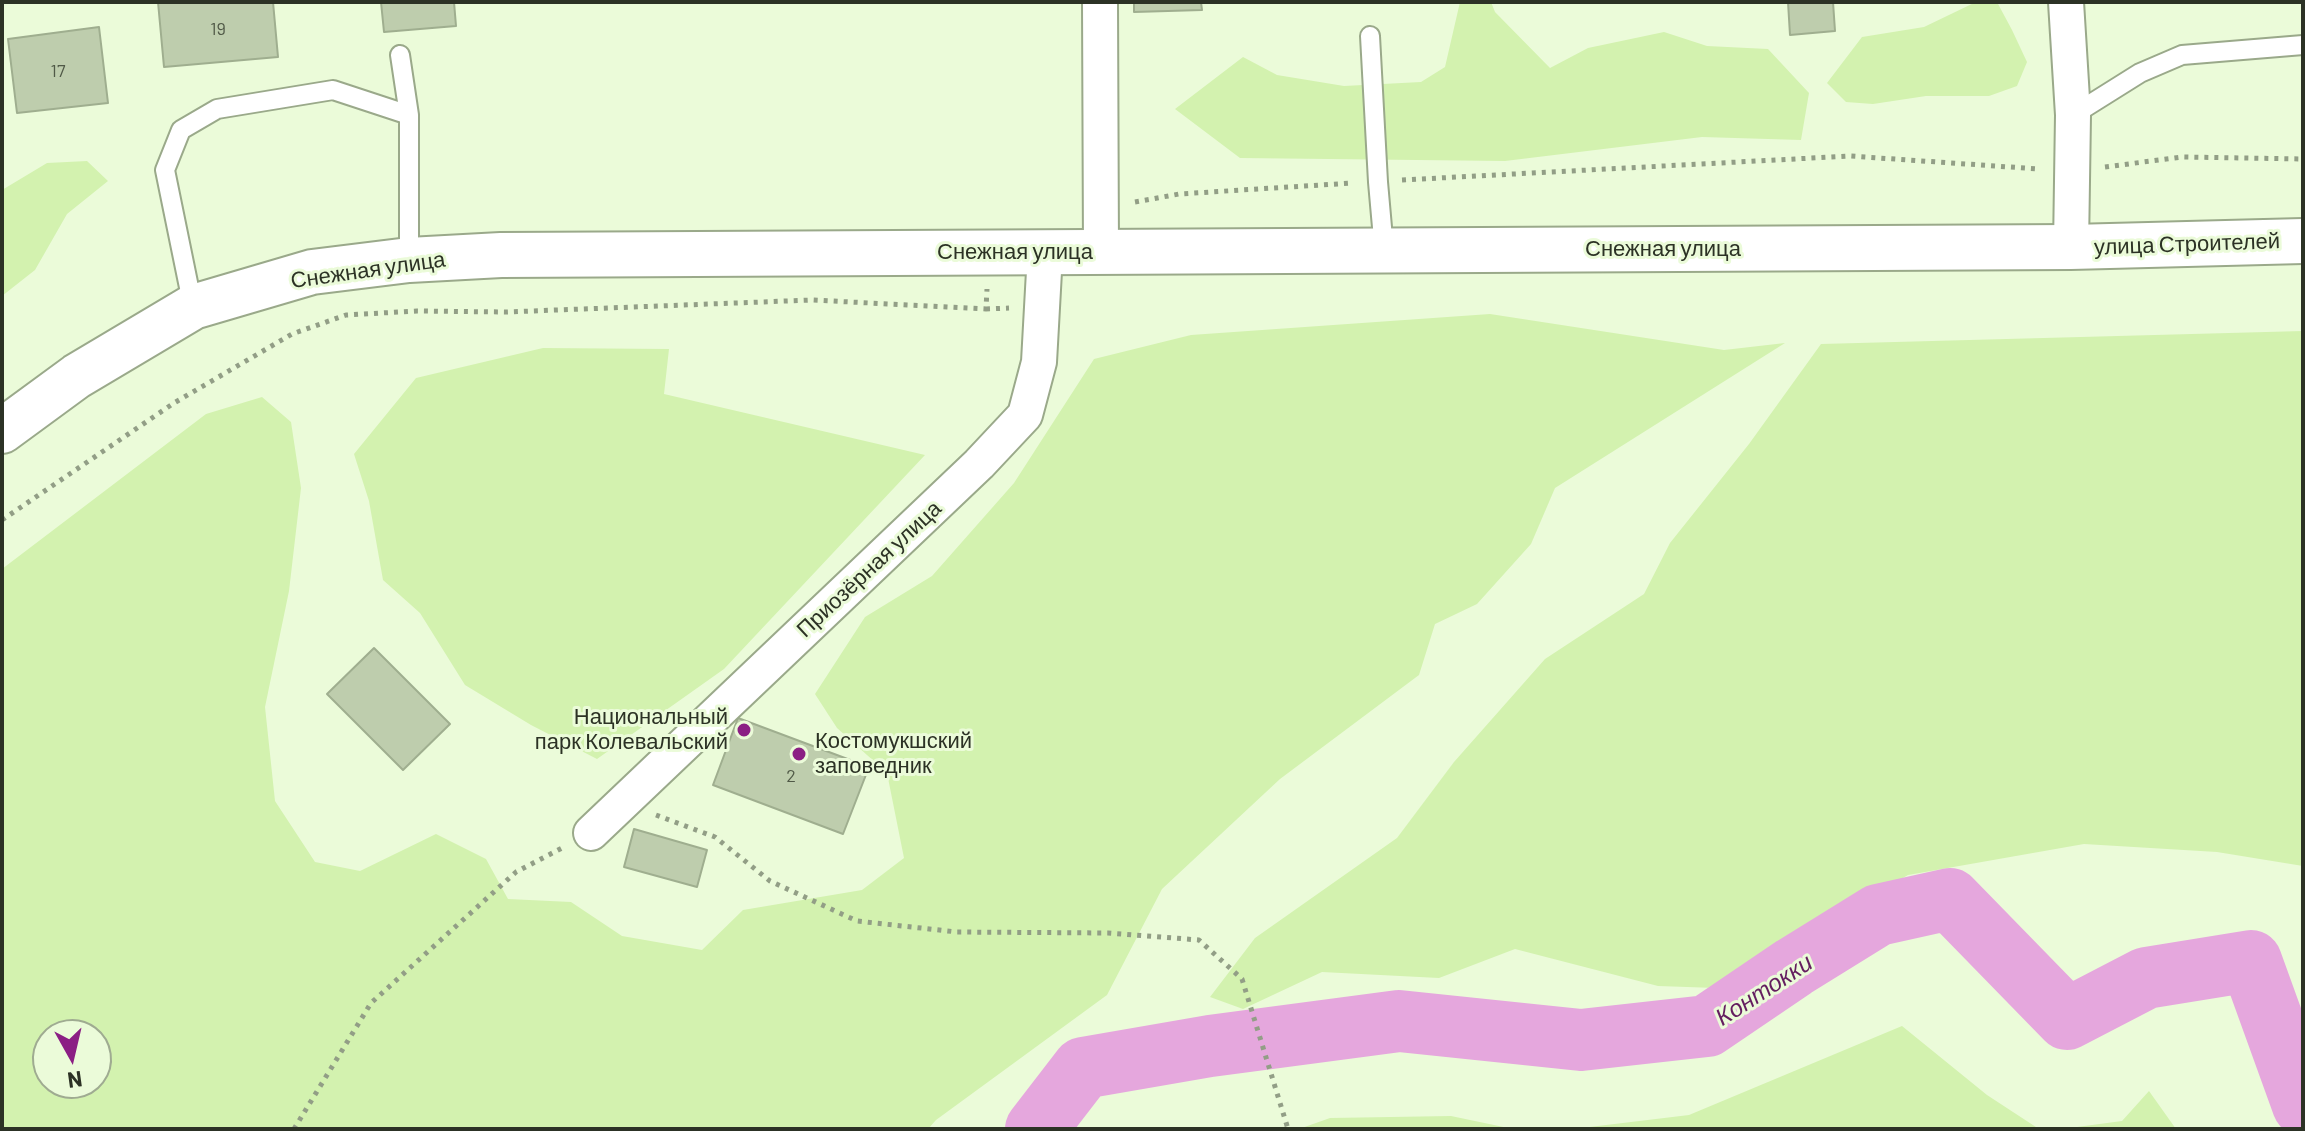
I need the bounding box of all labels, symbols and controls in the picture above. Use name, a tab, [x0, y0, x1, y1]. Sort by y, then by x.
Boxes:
house number: 19	[210, 18, 226, 40]
house number: 17	[51, 60, 65, 82]
street label: улица Строителей	[2093, 228, 2281, 260]
street label: Снежная улица	[1585, 236, 1741, 262]
street label: Снежная улица	[937, 239, 1093, 265]
street label: Снежная улица	[289, 246, 447, 294]
street label: Приозёрная улица	[791, 495, 947, 643]
place label: Национальный парк Колевальский	[535, 704, 728, 756]
marker: Национальный парк Колевальский	[735, 721, 753, 739]
place label: Костомукшский заповедник	[815, 728, 972, 780]
marker: Костомукшский заповедник	[790, 745, 808, 763]
house number: 2	[786, 765, 796, 787]
water label: Контокки	[1710, 948, 1818, 1032]
north arrow	[32, 1019, 112, 1099]
text: N	[66, 1067, 84, 1095]

